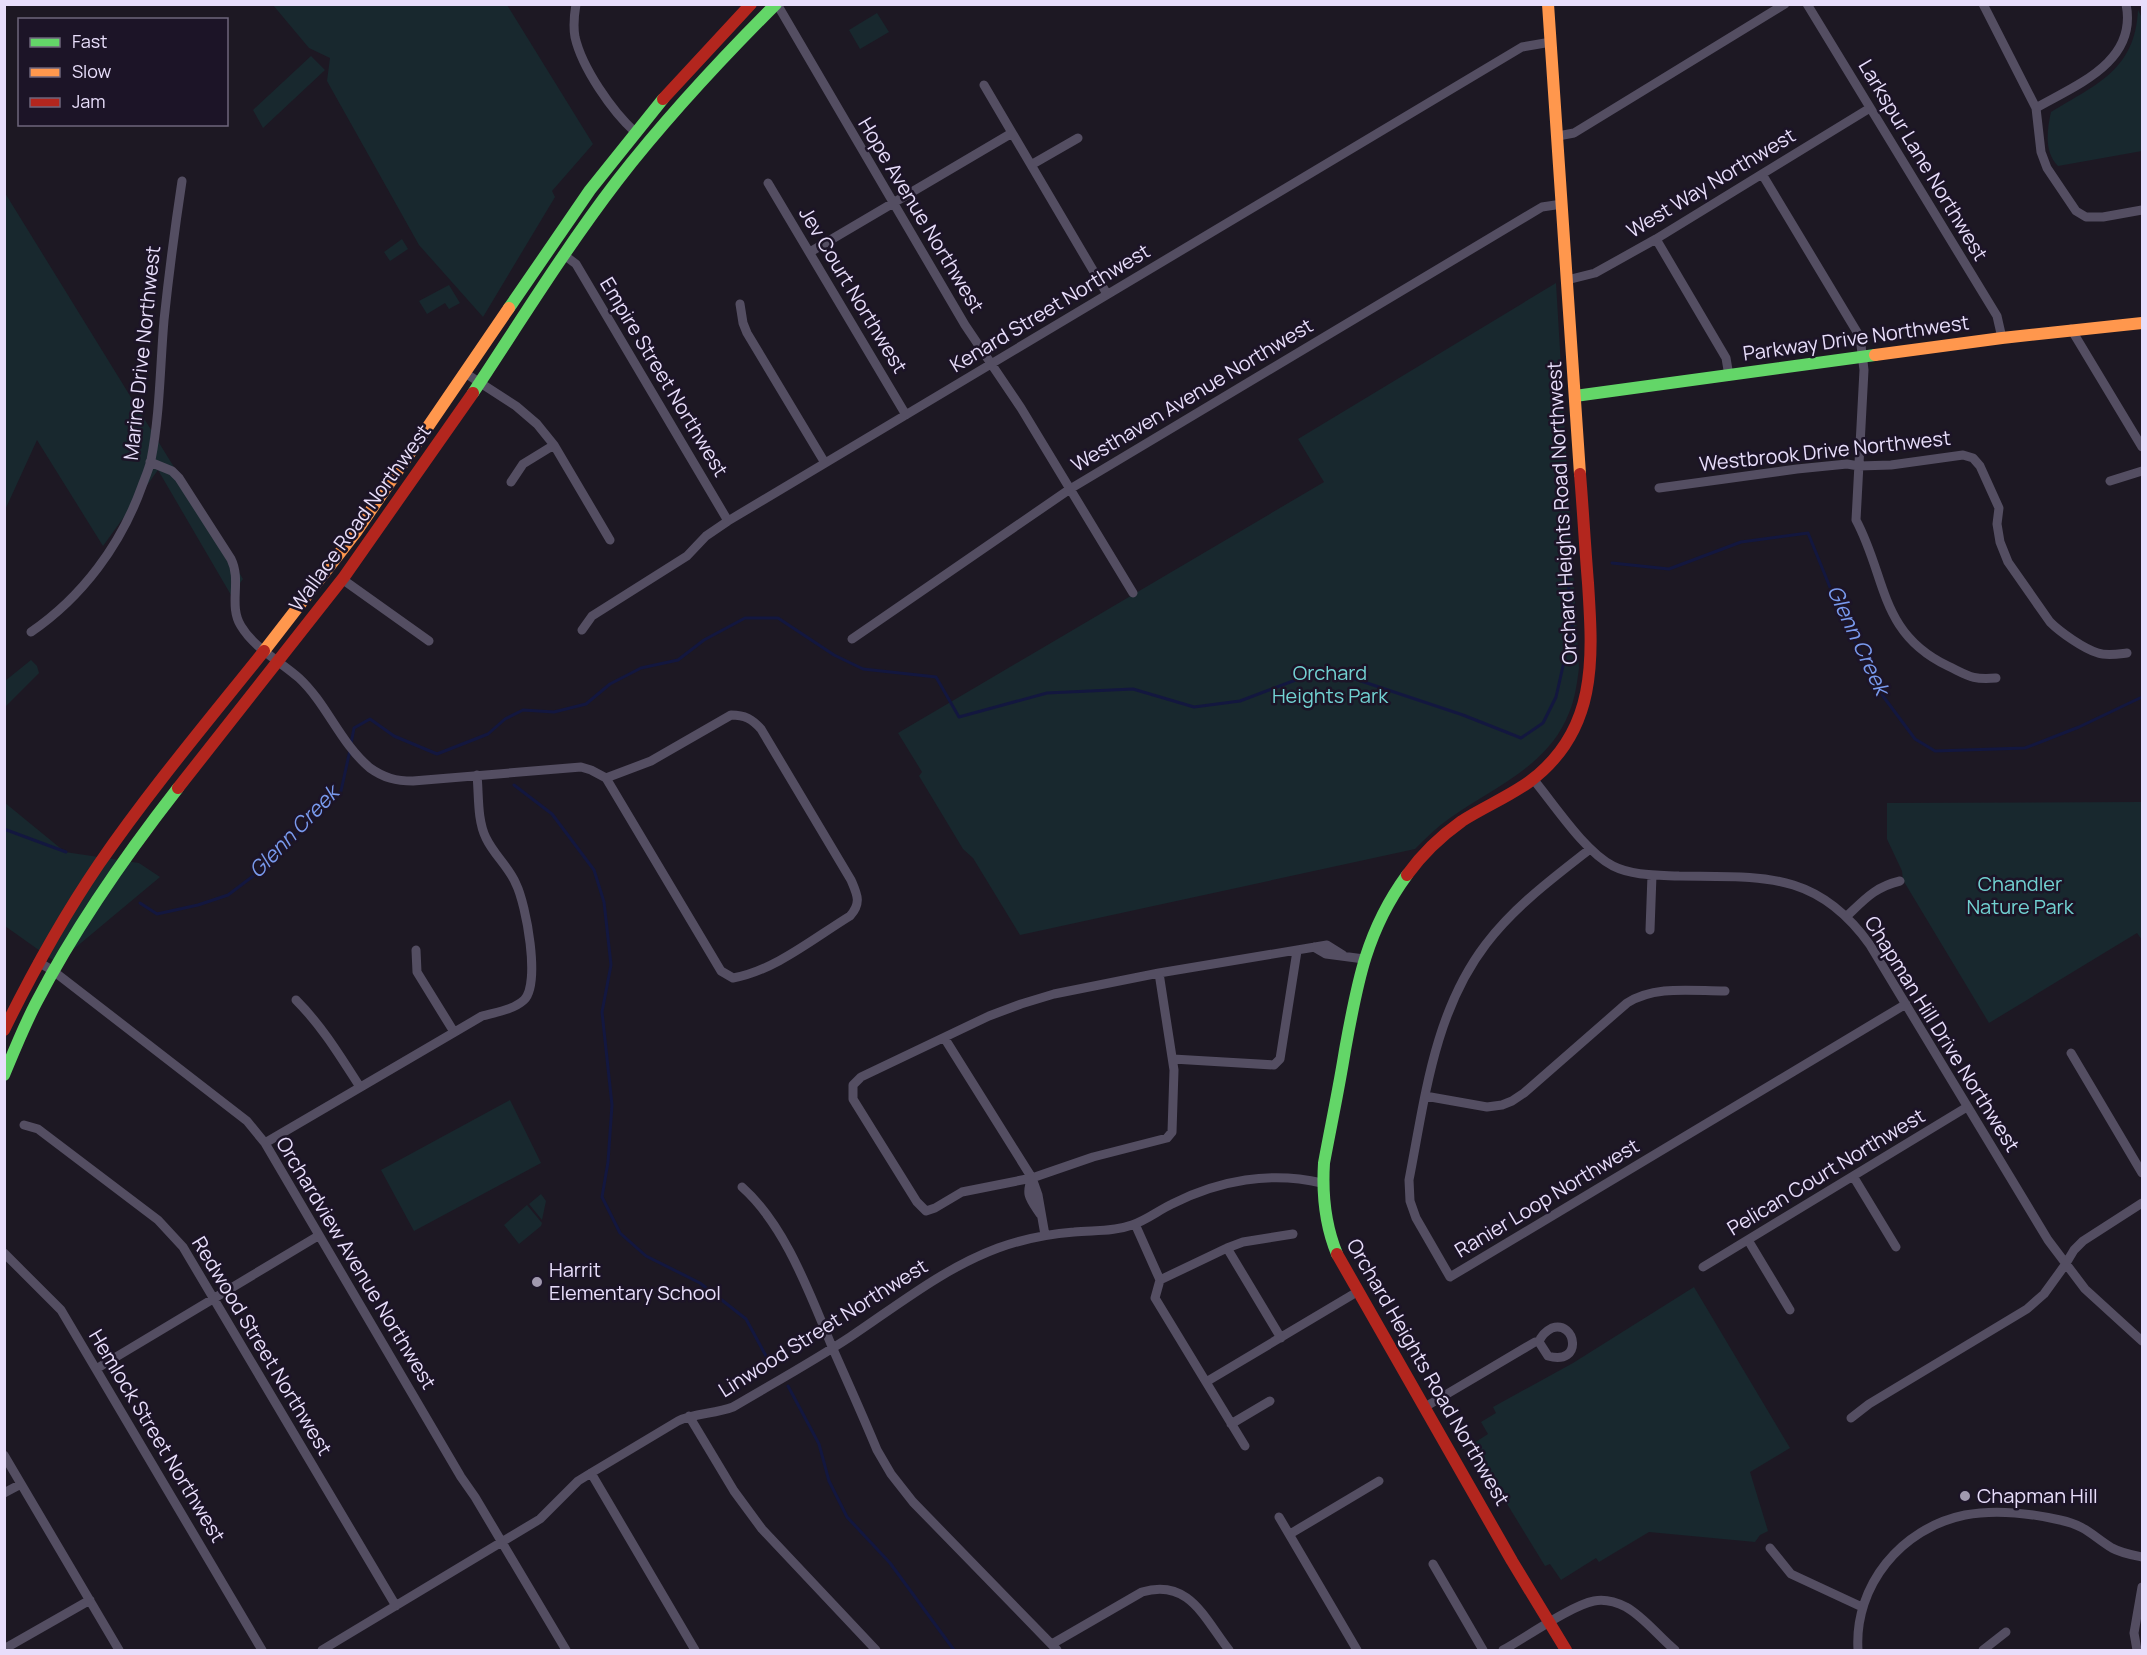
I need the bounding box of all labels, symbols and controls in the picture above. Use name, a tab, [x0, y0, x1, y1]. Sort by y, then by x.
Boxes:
legend	[18, 18, 228, 126]
text: Fast	[72, 29, 107, 53]
street label: Larkspur Lane Northwest	[1853, 54, 1994, 265]
text: Slow	[72, 59, 112, 83]
text: Jam	[72, 89, 106, 113]
street label: Hope Avenue Northwest	[852, 112, 991, 317]
street label: West Way Northwest	[1621, 121, 1800, 244]
street label: Jev Court Northwest	[793, 201, 914, 378]
street label: Kenard Street Northwest	[945, 237, 1155, 378]
street label: Marine Drive Northwest	[117, 244, 166, 462]
street label: Empire Street Northwest	[594, 272, 735, 481]
street label: Parkway Drive Northwest	[1741, 308, 1971, 367]
street label: Westhaven Avenue Northwest	[1066, 312, 1318, 478]
street label: Orchard Heights Road Northwest	[1540, 361, 1583, 665]
street label: Wallace Road Northwest	[283, 419, 437, 617]
street label: Westbrook Drive Northwest	[1698, 424, 1952, 477]
water label: Glenn Creek	[1821, 580, 1898, 701]
park label: Orchard Heights Park	[1272, 659, 1389, 709]
water label: Glenn Creek	[242, 777, 346, 884]
park label: Chandler Nature Park	[1966, 870, 2075, 920]
street label: Chapman Hill Drive Northwest	[1859, 911, 2026, 1157]
street label: Pelican Court Northwest	[1722, 1102, 1930, 1241]
street label: Orchardview Avenue Northwest	[270, 1131, 443, 1394]
street label: Ranier Loop Northwest	[1450, 1132, 1644, 1263]
street label: Redwood Street Northwest	[186, 1231, 339, 1460]
street label: Orchard Heights Road Northwest	[1341, 1233, 1516, 1510]
street label: Linwood Street Northwest	[713, 1252, 932, 1403]
place label: Harrit Elementary School	[549, 1256, 721, 1306]
marker: Harrit Elementary School	[530, 1275, 544, 1289]
street label: Hemlock Street Northwest	[83, 1324, 232, 1547]
place label: Chapman Hill	[1977, 1482, 2098, 1509]
marker: Chapman Hill	[1958, 1489, 1972, 1503]

